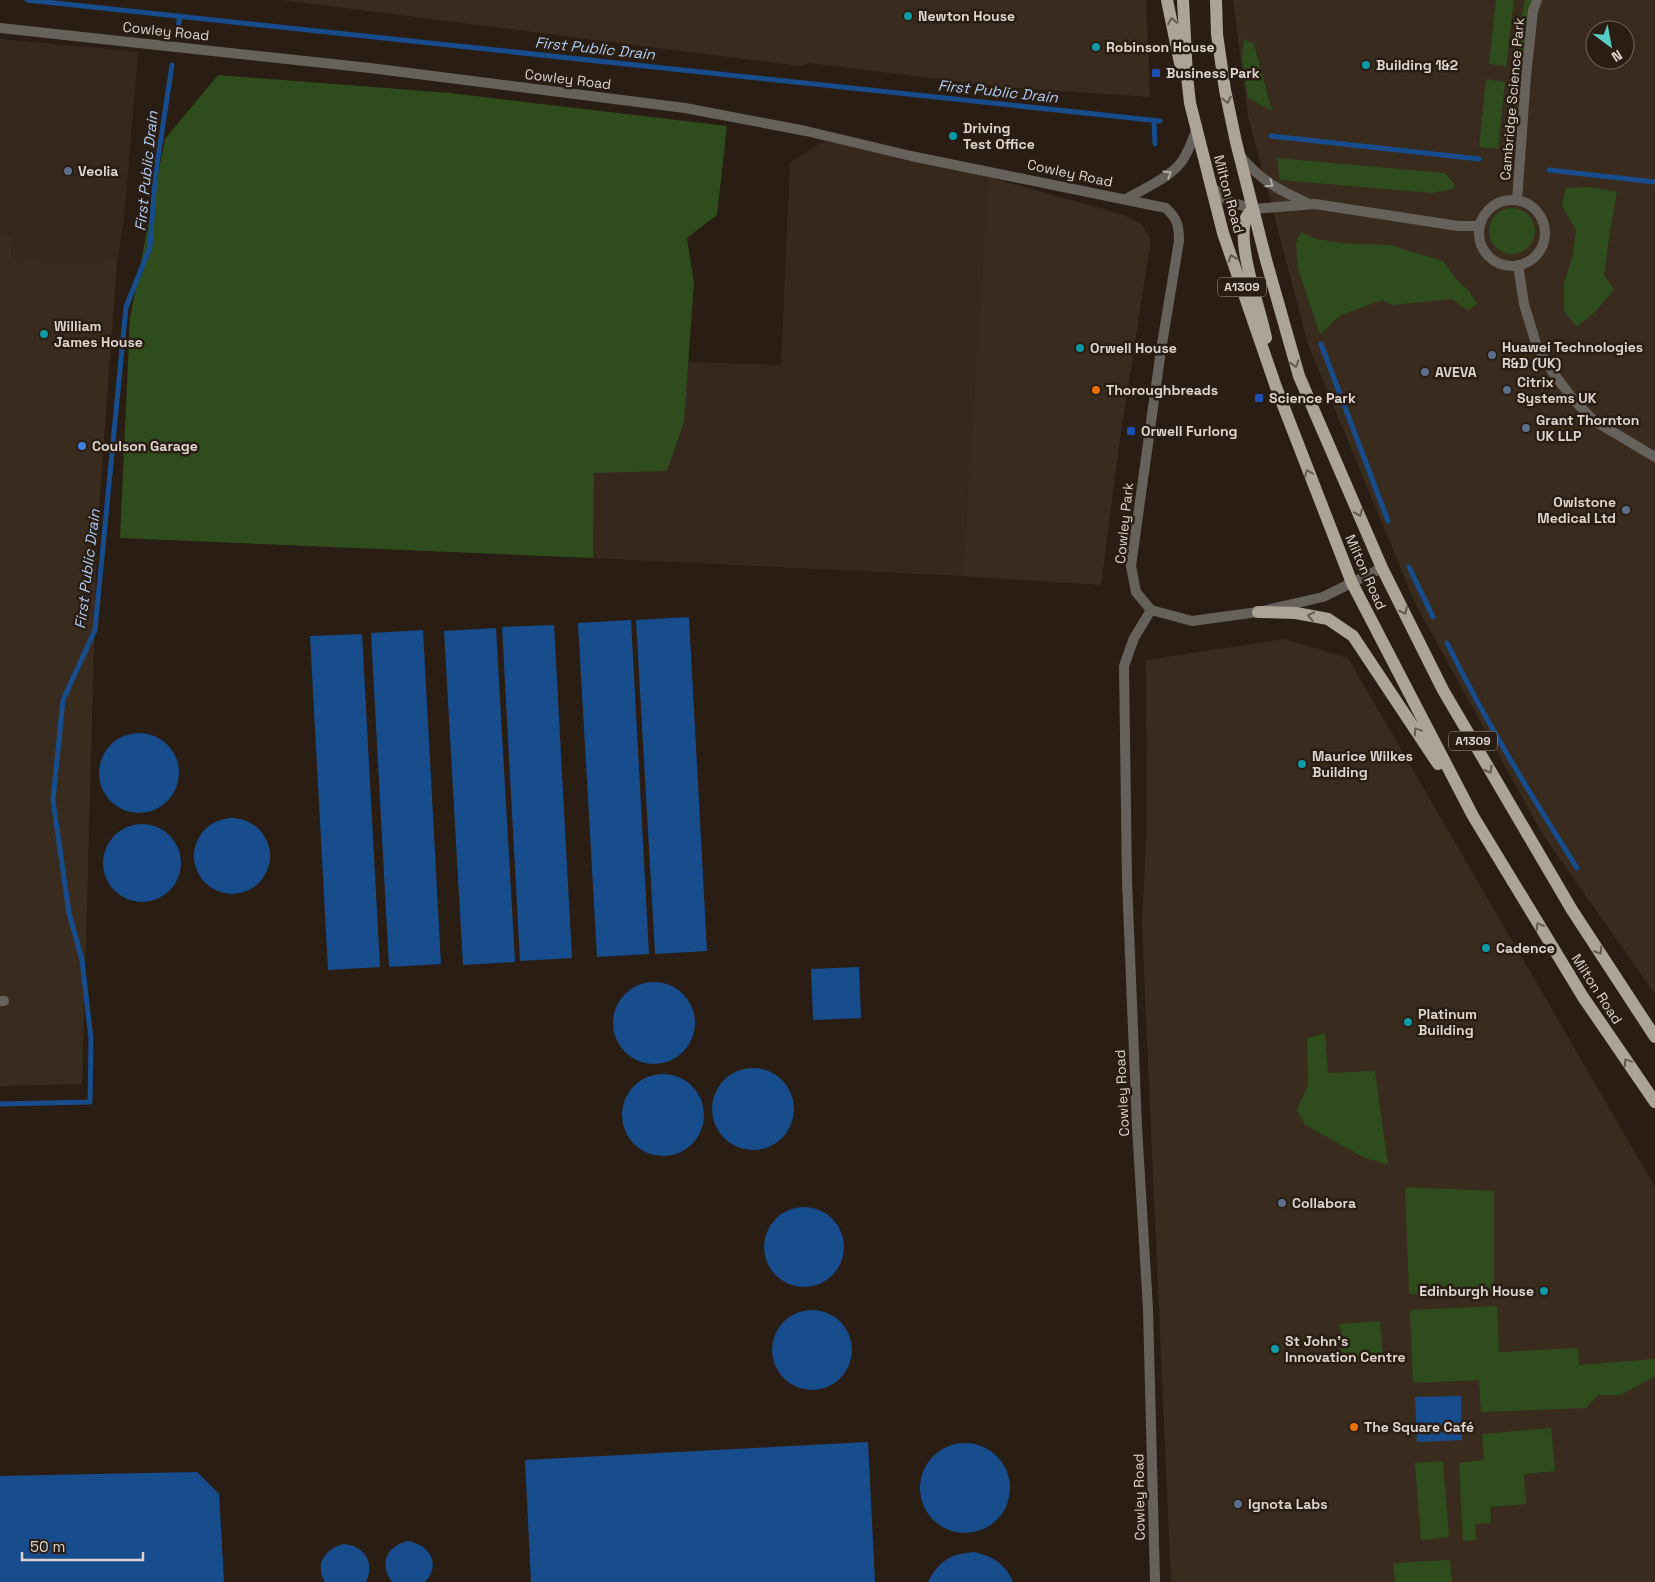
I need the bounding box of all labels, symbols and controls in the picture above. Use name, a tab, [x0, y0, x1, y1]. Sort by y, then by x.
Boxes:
place label: Newton House	[918, 7, 1015, 25]
marker: Newton House	[902, 10, 914, 22]
street label: Cambridge Science Park	[1496, 16, 1528, 181]
one-way arrow	[1168, 17, 1178, 26]
street label: Cowley Road	[122, 18, 210, 44]
north arrow	[1585, 20, 1635, 70]
water label: First Public Drain	[534, 32, 657, 64]
place label: Robinson House	[1106, 38, 1215, 56]
marker: Robinson House	[1090, 41, 1102, 53]
text: N	[1608, 46, 1626, 66]
place label: Building 1&2	[1376, 56, 1458, 74]
marker: Building 1&2	[1360, 59, 1372, 71]
place label: Business Park	[1166, 64, 1260, 82]
street label: Cowley Road	[524, 65, 612, 93]
marker: Business Park	[1150, 67, 1162, 79]
water label: First Public Drain	[937, 75, 1060, 107]
one-way arrow	[1222, 96, 1232, 105]
water label: First Public Drain	[130, 109, 162, 232]
place label: Driving Test Office	[963, 119, 1035, 153]
marker: Driving Test Office	[947, 130, 959, 142]
street label: Milton Road	[1210, 153, 1248, 235]
street label: Cowley Road	[1026, 155, 1114, 191]
place label: Veolia	[78, 162, 118, 180]
marker: Veolia	[62, 165, 74, 177]
one-way arrow	[1163, 170, 1172, 180]
one-way arrow	[1265, 178, 1274, 187]
one-way arrow	[1228, 254, 1238, 262]
road number: A1309	[1218, 278, 1266, 296]
place label: William James House	[54, 317, 143, 351]
marker: William James House	[38, 328, 50, 340]
place label: Huawei Technologies R&D (UK)	[1502, 338, 1643, 372]
place label: Orwell House	[1090, 339, 1177, 357]
marker: Orwell House	[1074, 342, 1086, 354]
marker: Huawei Technologies R&D (UK)	[1486, 349, 1498, 361]
one-way arrow	[1290, 359, 1300, 367]
place label: AVEVA	[1435, 363, 1477, 381]
marker: AVEVA	[1419, 366, 1431, 378]
place label: Citrix Systems UK	[1517, 373, 1597, 407]
place label: Thoroughbreads	[1106, 381, 1218, 399]
marker: Thoroughbreads	[1090, 384, 1102, 396]
marker: Citrix Systems UK	[1501, 384, 1513, 396]
place label: Science Park	[1269, 389, 1356, 407]
marker: Science Park	[1253, 392, 1265, 404]
place label: Grant Thornton UK LLP	[1536, 411, 1639, 445]
place label: Orwell Furlong	[1141, 422, 1238, 440]
marker: Grant Thornton UK LLP	[1520, 422, 1532, 434]
marker: Orwell Furlong	[1125, 425, 1137, 437]
place label: Coulson Garage	[92, 437, 198, 455]
marker: Coulson Garage	[76, 440, 88, 452]
one-way arrow	[1304, 469, 1314, 478]
street label: Cowley Park	[1111, 481, 1137, 565]
place label: Owlstone Medical Ltd	[1537, 493, 1616, 527]
marker: Owlstone Medical Ltd	[1620, 504, 1632, 516]
water label: First Public Drain	[70, 507, 104, 630]
one-way arrow	[1352, 508, 1363, 517]
street label: Milton Road	[1341, 532, 1391, 612]
one-way arrow	[1398, 606, 1408, 615]
one-way arrow	[1307, 611, 1315, 621]
one-way arrow	[1414, 728, 1423, 737]
road number: A1309	[1449, 731, 1497, 750]
place label: Maurice Wilkes Building	[1312, 747, 1413, 781]
marker: Maurice Wilkes Building	[1296, 758, 1308, 770]
one-way arrow	[1483, 764, 1493, 773]
one-way arrow	[1536, 922, 1546, 931]
place label: Cadence	[1496, 939, 1555, 957]
marker: Cadence	[1480, 942, 1492, 954]
one-way arrow	[1592, 946, 1602, 955]
street label: Milton Road	[1568, 950, 1626, 1028]
place label: Platinum Building	[1418, 1005, 1477, 1039]
marker: Platinum Building	[1402, 1016, 1414, 1028]
street label: Cowley Road	[1111, 1049, 1133, 1137]
one-way arrow	[1624, 1058, 1633, 1068]
place label: Collabora	[1292, 1194, 1356, 1212]
marker: Collabora	[1276, 1197, 1288, 1209]
place label: Edinburgh House	[1419, 1282, 1534, 1300]
marker: Edinburgh House	[1538, 1285, 1550, 1297]
place label: St John's Innovation Centre	[1285, 1332, 1406, 1366]
marker: St John's Innovation Centre	[1269, 1343, 1281, 1355]
place label: The Square Café	[1364, 1418, 1474, 1436]
marker: The Square Café	[1348, 1421, 1360, 1433]
street label: Cowley Road	[1129, 1453, 1149, 1541]
place label: Ignota Labs	[1248, 1495, 1328, 1513]
marker: Ignota Labs	[1232, 1498, 1244, 1510]
scale bar	[22, 1530, 144, 1562]
text: 50 m	[30, 1537, 65, 1556]

